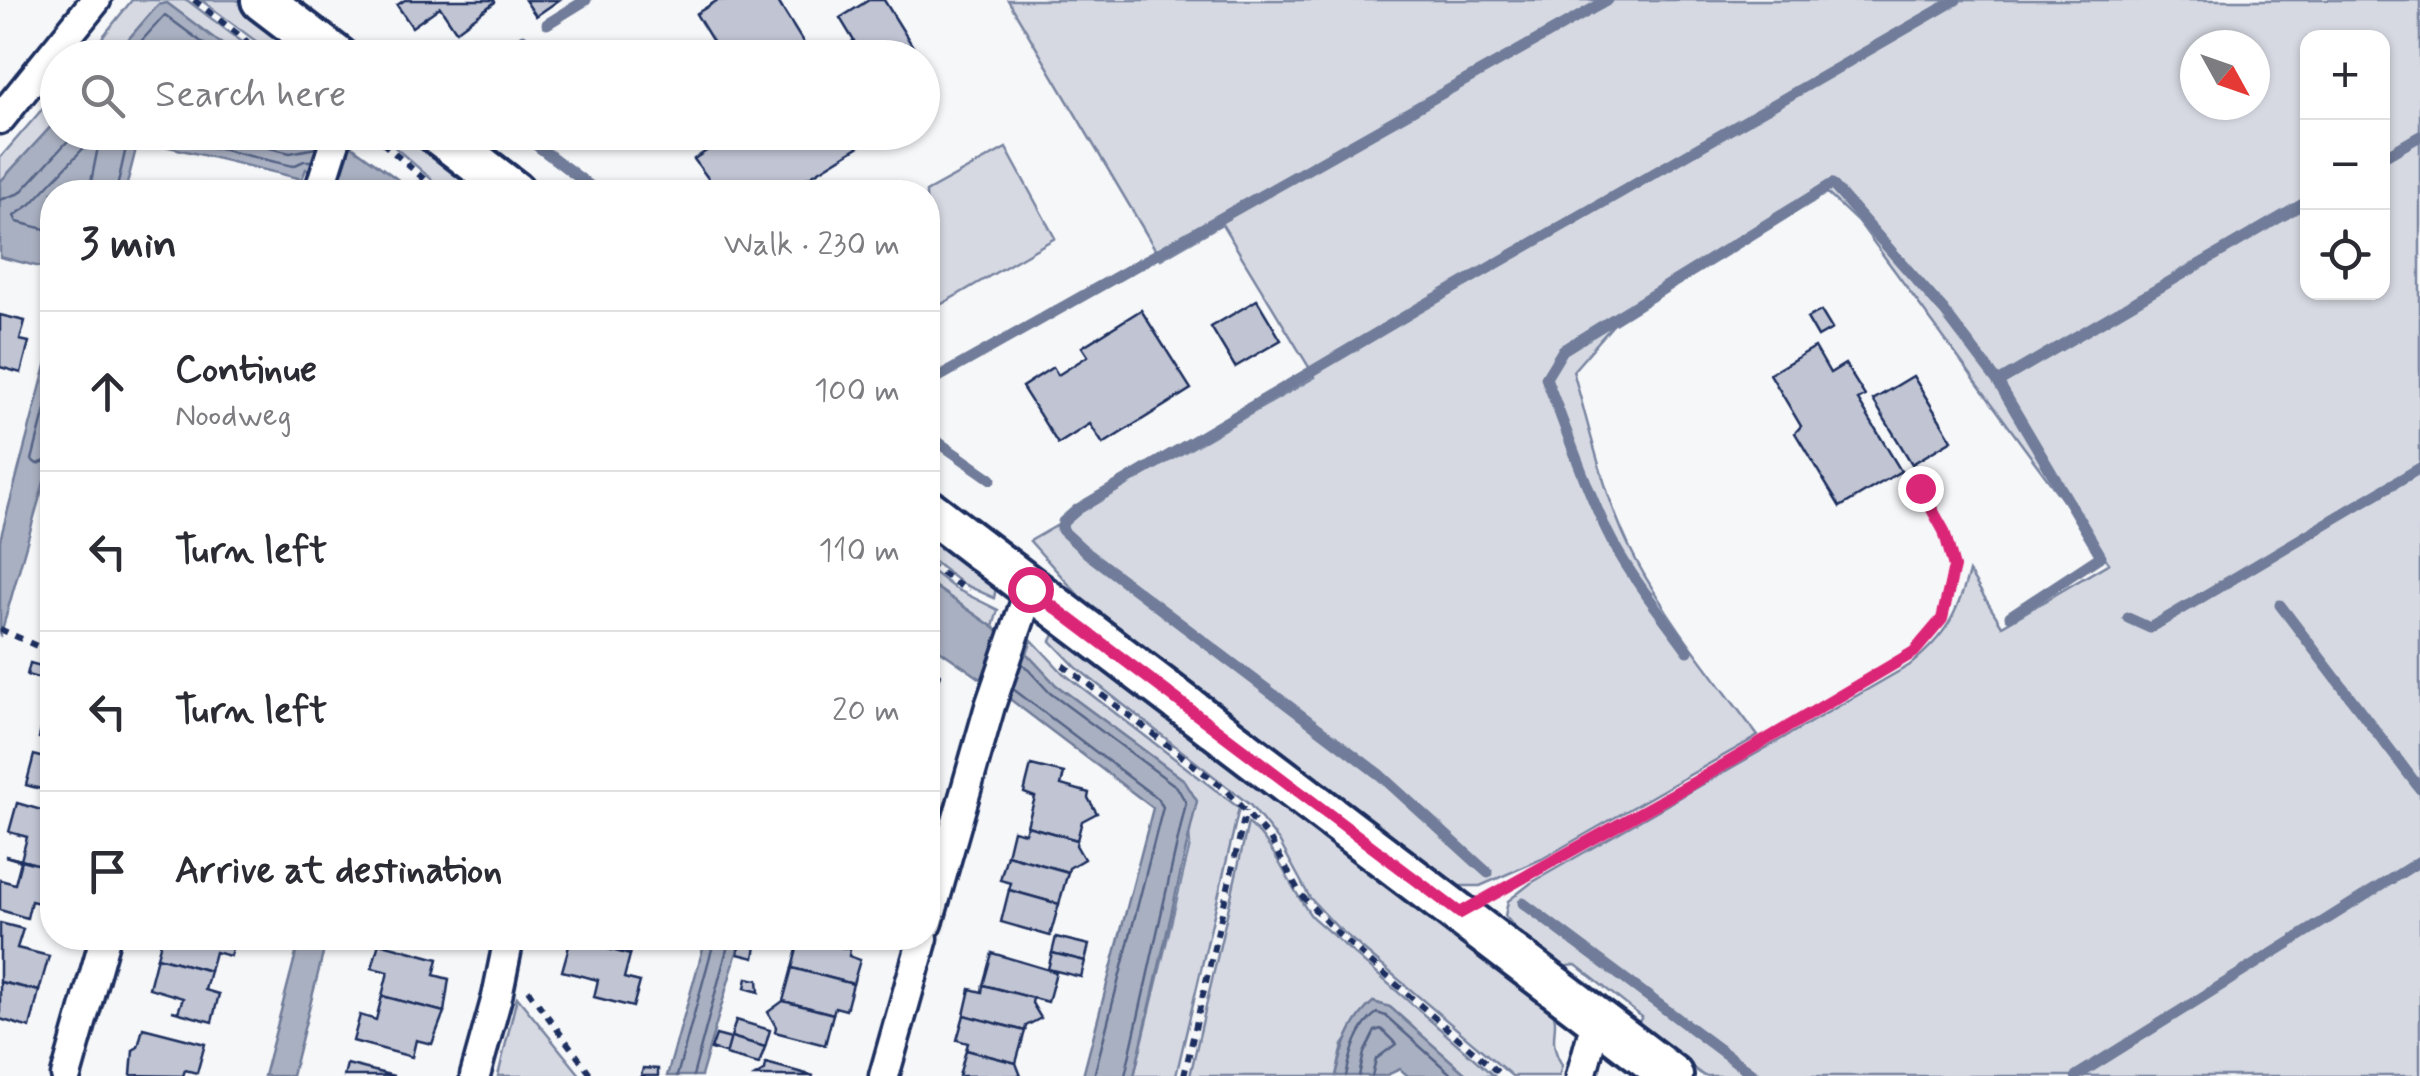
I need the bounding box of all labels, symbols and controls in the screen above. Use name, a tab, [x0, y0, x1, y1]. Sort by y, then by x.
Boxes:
north arrow	[2180, 30, 2270, 120]
map controls	[2300, 30, 2390, 300]
button: +	[2300, 30, 2390, 120]
search box	[40, 40, 940, 150]
icon: search	[75, 68, 130, 123]
text: Search here	[155, 71, 346, 120]
button: −	[2300, 120, 2390, 210]
button: locate	[2300, 210, 2390, 300]
text: 3 min	[80, 218, 177, 273]
text: Walk · 230 m	[724, 224, 900, 266]
text: Continue	[175, 346, 317, 395]
icon: ahead	[80, 364, 135, 419]
text: 100 m	[814, 370, 900, 412]
text: Noodweg	[175, 395, 292, 437]
route end	[1898, 466, 1944, 512]
icon: left	[80, 524, 135, 579]
text: Turn left	[175, 527, 327, 576]
text: 110 m	[819, 530, 900, 572]
route start	[1008, 567, 1054, 613]
icon: left	[80, 684, 135, 739]
text: Turn left	[175, 687, 327, 736]
text: 20 m	[832, 690, 900, 732]
icon: arrive	[80, 844, 135, 899]
text: Arrive at destination	[175, 847, 502, 896]

